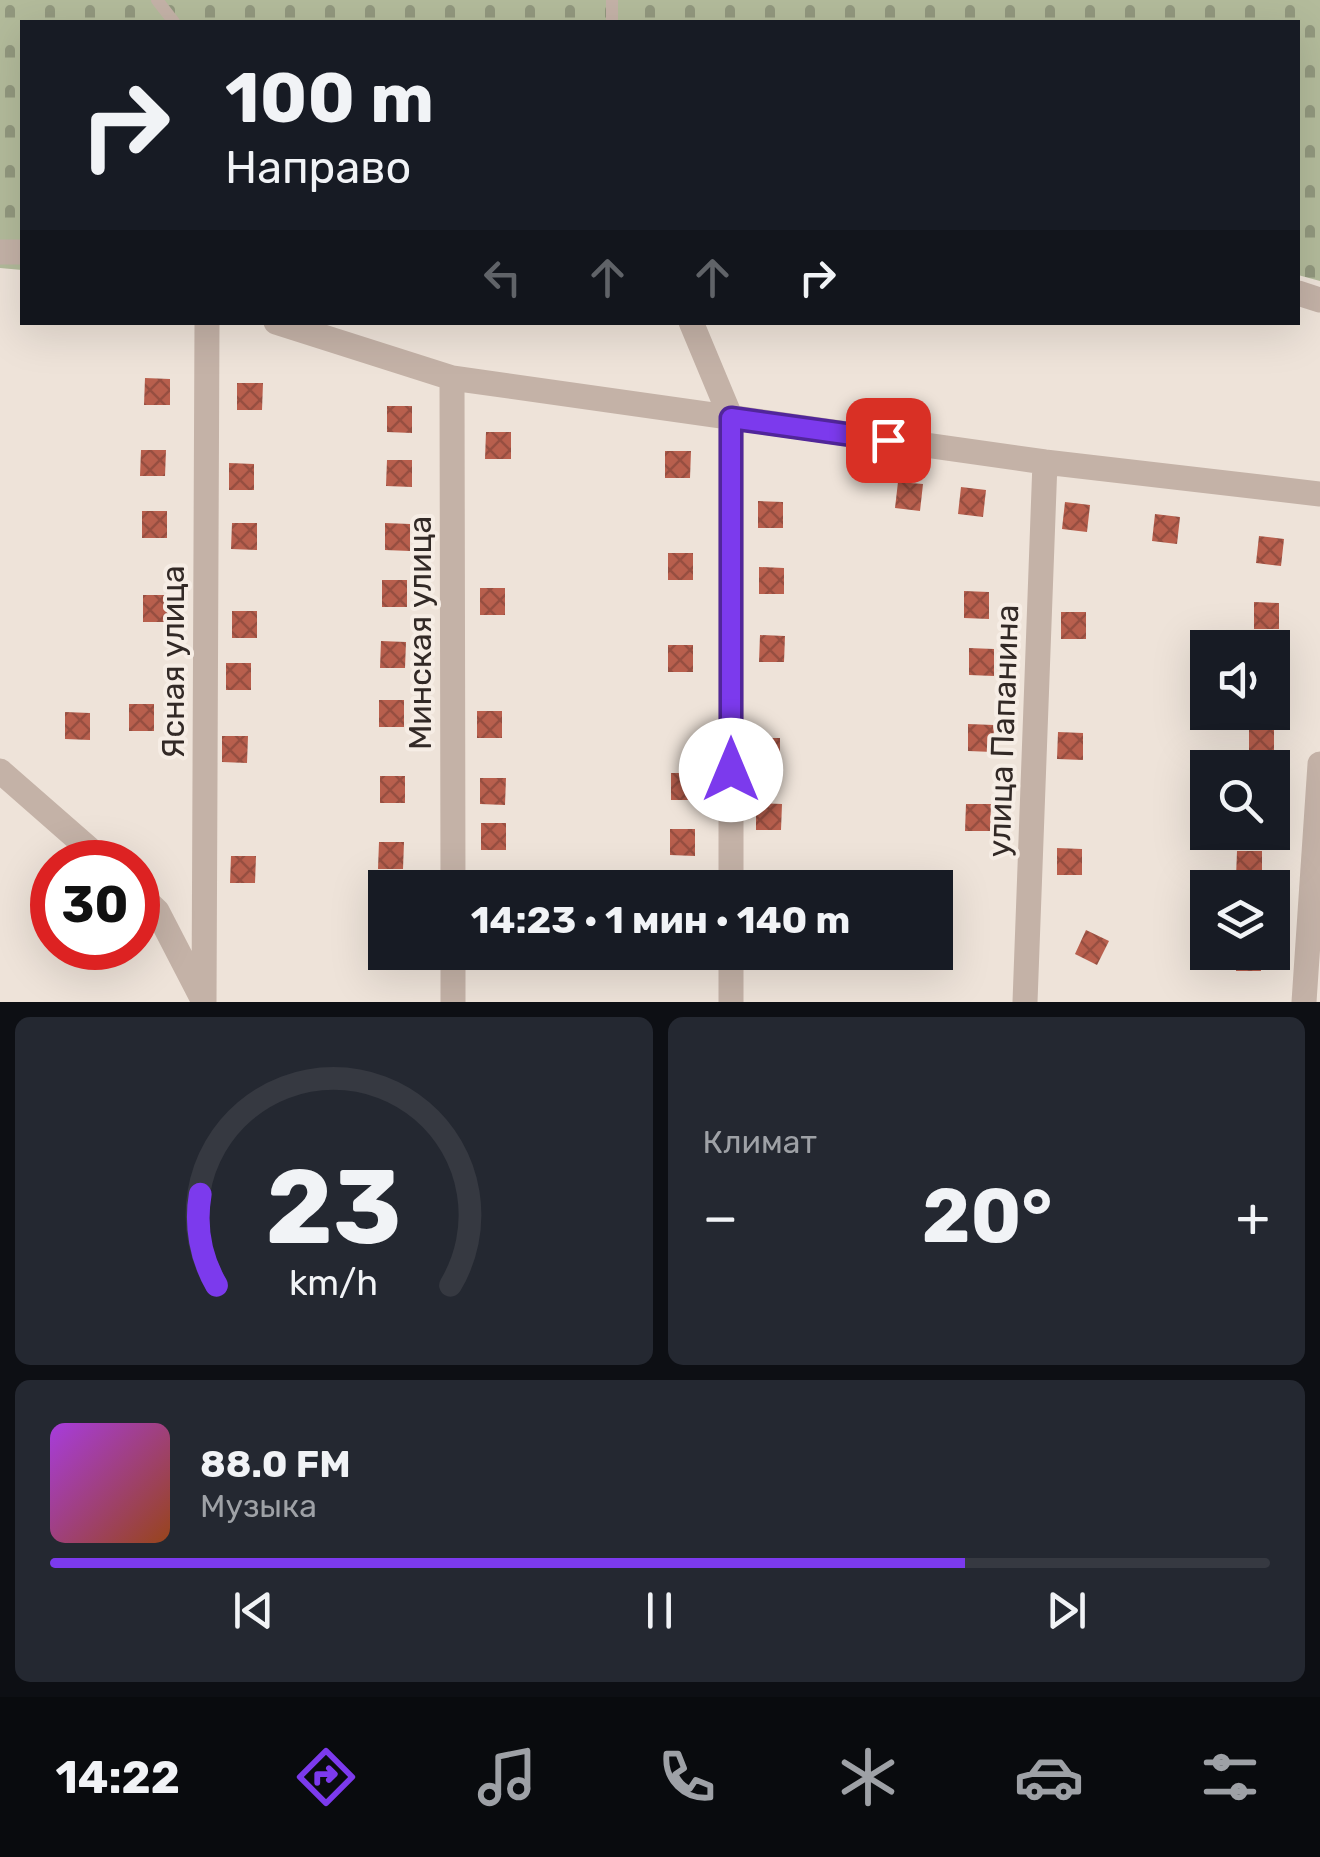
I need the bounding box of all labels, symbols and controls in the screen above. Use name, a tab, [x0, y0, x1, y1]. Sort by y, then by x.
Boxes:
text: 100 m	[225, 57, 434, 140]
icon: right	[60, 60, 190, 190]
text: Направо	[225, 141, 411, 194]
icon: left	[475, 250, 530, 305]
icon: ahead	[580, 250, 635, 305]
icon: ahead	[685, 250, 740, 305]
icon: right	[790, 250, 845, 305]
pin	[846, 398, 931, 483]
icon: arrive	[861, 413, 916, 468]
street label: Минская улица	[401, 516, 439, 750]
street label: Ясная улица	[154, 565, 192, 759]
street label: улица Папанина	[980, 604, 1026, 858]
map controls	[1190, 630, 1290, 970]
button: sound	[1190, 630, 1290, 730]
position arrow	[679, 718, 783, 822]
button: search	[1190, 750, 1290, 850]
speed limit sign: 30	[30, 840, 160, 970]
button: layers	[1190, 870, 1290, 970]
text: 14:23 · 1 мин · 140 m	[471, 897, 850, 943]
text: Климат	[703, 1123, 817, 1161]
text: 23	[266, 1146, 402, 1269]
text: 20°	[922, 1172, 1052, 1261]
text: −	[703, 1185, 738, 1250]
text: +	[1236, 1185, 1270, 1250]
text: km/h	[289, 1262, 378, 1304]
text: 88.0 FM	[200, 1441, 351, 1487]
text: Музыка	[200, 1487, 317, 1525]
icon: previous	[226, 1583, 281, 1638]
icon: pause	[632, 1583, 687, 1638]
icon: next	[1039, 1583, 1094, 1638]
icon: directions	[291, 1742, 361, 1812]
icon: music	[472, 1742, 542, 1812]
icon: phone	[652, 1742, 722, 1812]
icon: climate	[833, 1742, 903, 1812]
icon: car	[1014, 1742, 1084, 1812]
icon: filters	[1195, 1742, 1265, 1812]
text: 14:22	[55, 1751, 180, 1804]

